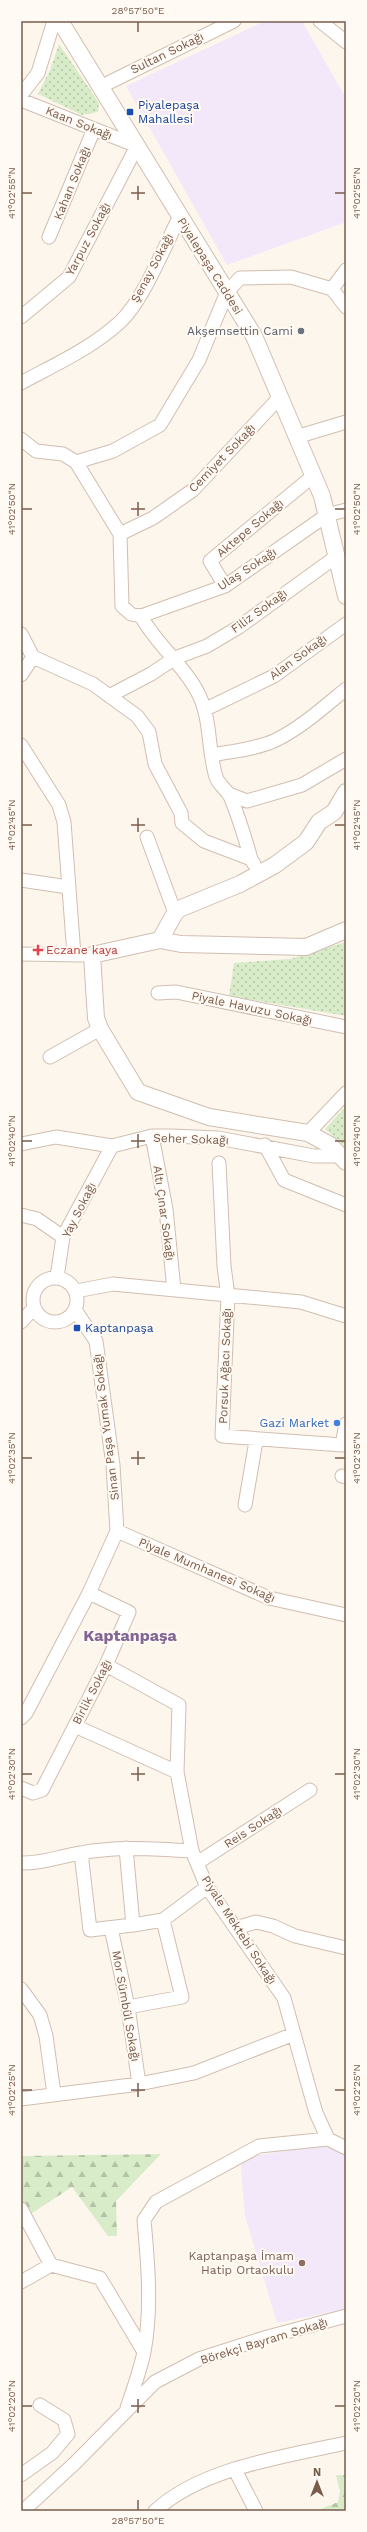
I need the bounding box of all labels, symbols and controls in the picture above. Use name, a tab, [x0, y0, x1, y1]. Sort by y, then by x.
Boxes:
text: 28°57'50"E	[112, 5, 164, 16]
street label: Sultan Sokağı	[128, 29, 206, 77]
place label: Piyalepaşa Mahallesi	[138, 98, 200, 126]
street label: Kaan Sokağı	[44, 103, 114, 143]
marker: Piyalepaşa Mahallesi	[125, 107, 135, 117]
street label: Kahan Sokağı	[51, 144, 93, 222]
text: 41°02'55"N	[6, 167, 17, 219]
text: 41°02'55"N	[351, 167, 362, 219]
street label: Yarpuz Sokağı	[63, 200, 113, 278]
street label: Piyalepaşa Caddesi	[174, 215, 246, 317]
street label: Şenay Sokağı	[128, 231, 176, 305]
place label: Akşemsettin Cami	[187, 324, 293, 338]
marker: Akşemsettin Cami	[296, 326, 306, 336]
street label: Cemiyet Sokağı	[186, 421, 258, 495]
text: 41°02'50"N	[6, 483, 17, 535]
text: 41°02'50"N	[351, 483, 362, 535]
street label: Aktepe Sokağı	[214, 496, 286, 560]
street label: Ulaş Sokağı	[215, 545, 279, 593]
street label: Filiz Sokağı	[228, 586, 290, 636]
street label: Alan Sokağı	[266, 631, 330, 683]
text: 41°02'45"N	[6, 799, 17, 851]
text: 41°02'45"N	[351, 799, 362, 851]
place label: Eczane kaya	[46, 943, 118, 957]
marker: Eczane kaya	[33, 945, 43, 955]
street label: Piyale Havuzu Sokağı	[190, 988, 314, 1028]
text: 41°02'40"N	[6, 1115, 17, 1167]
text: 41°02'40"N	[351, 1115, 362, 1167]
street label: Seher Sokağı	[153, 1131, 229, 1147]
street label: Altı Çınar Sokağı	[150, 1165, 178, 1261]
street label: Yay Sokağı	[59, 1180, 99, 1240]
street label: Porsuk Ağacı Sokağı	[216, 1308, 234, 1424]
place label: Kaptanpaşa	[85, 1321, 154, 1335]
marker: Kaptanpaşa	[72, 1323, 82, 1333]
street label: Sinan Paşa Yumak Sokağı	[90, 1353, 122, 1501]
place label: Gazi Market	[260, 1416, 329, 1430]
marker: Gazi Market	[332, 1418, 342, 1428]
text: 41°02'35"N	[6, 1432, 17, 1484]
text: 41°02'35"N	[351, 1432, 362, 1484]
street label: Piyale Mumhanesi Sokağı	[137, 1535, 277, 1605]
district label: Kaptanpaşa	[83, 1626, 178, 1645]
street label: Birlik Sokağı	[70, 1657, 114, 1727]
text: 41°02'30"N	[6, 1748, 17, 1800]
text: 41°02'30"N	[351, 1748, 362, 1800]
street label: Reis Sokağı	[221, 1803, 285, 1851]
street label: Piyale Mektebi Sokağı	[199, 1873, 279, 1987]
street label: Mor Sümbül Sokağı	[109, 1949, 143, 2063]
text: 41°02'25"N	[6, 2064, 17, 2116]
text: 41°02'25"N	[351, 2064, 362, 2116]
place label: Kaptanpaşa İmam Hatip Ortaokulu	[188, 2249, 294, 2277]
marker: Kaptanpaşa İmam Hatip Ortaokulu	[297, 2258, 307, 2268]
street label: Börekçi Bayram Sokağı	[198, 2315, 330, 2367]
text: 41°02'20"N	[6, 2380, 17, 2432]
text: 41°02'20"N	[351, 2380, 362, 2432]
north arrow	[297, 2462, 337, 2502]
text: N	[313, 2466, 321, 2479]
text: 28°57'50"E	[112, 2515, 164, 2526]

